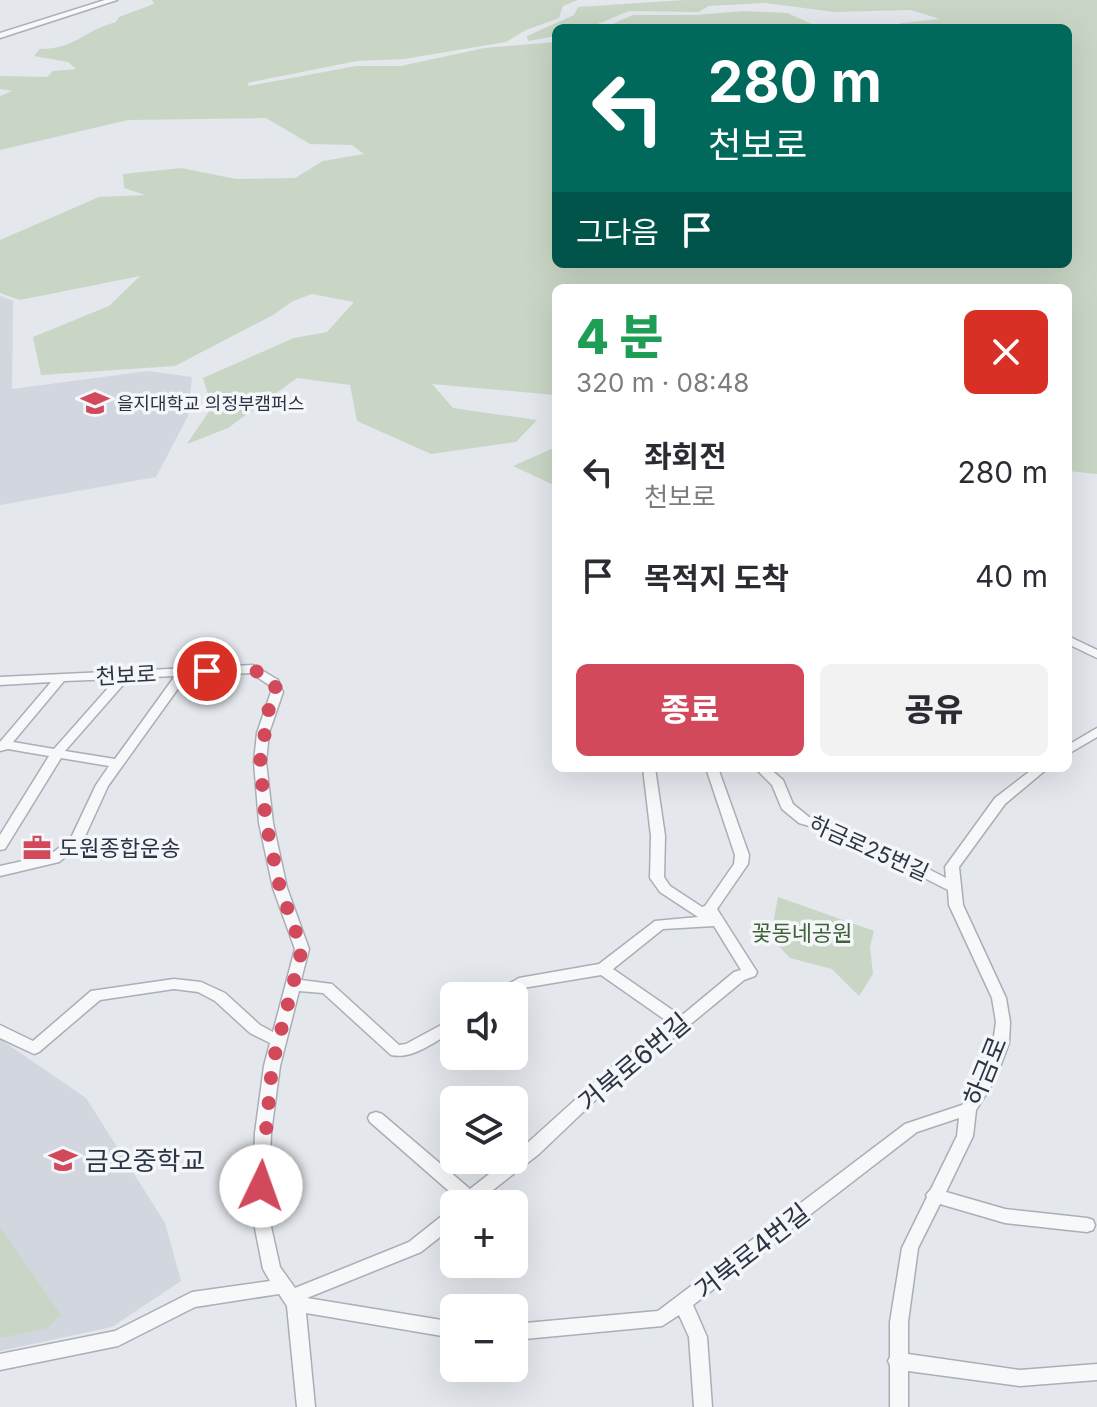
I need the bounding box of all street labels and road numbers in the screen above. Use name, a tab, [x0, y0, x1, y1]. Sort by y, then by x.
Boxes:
street label: 천보로	[95, 660, 157, 690]
street label: 하금로25번길	[805, 810, 933, 886]
street label: 거북로6번길	[572, 1007, 696, 1117]
street label: 하금로	[957, 1032, 1013, 1110]
street label: 거북로4번길	[689, 1197, 815, 1305]

